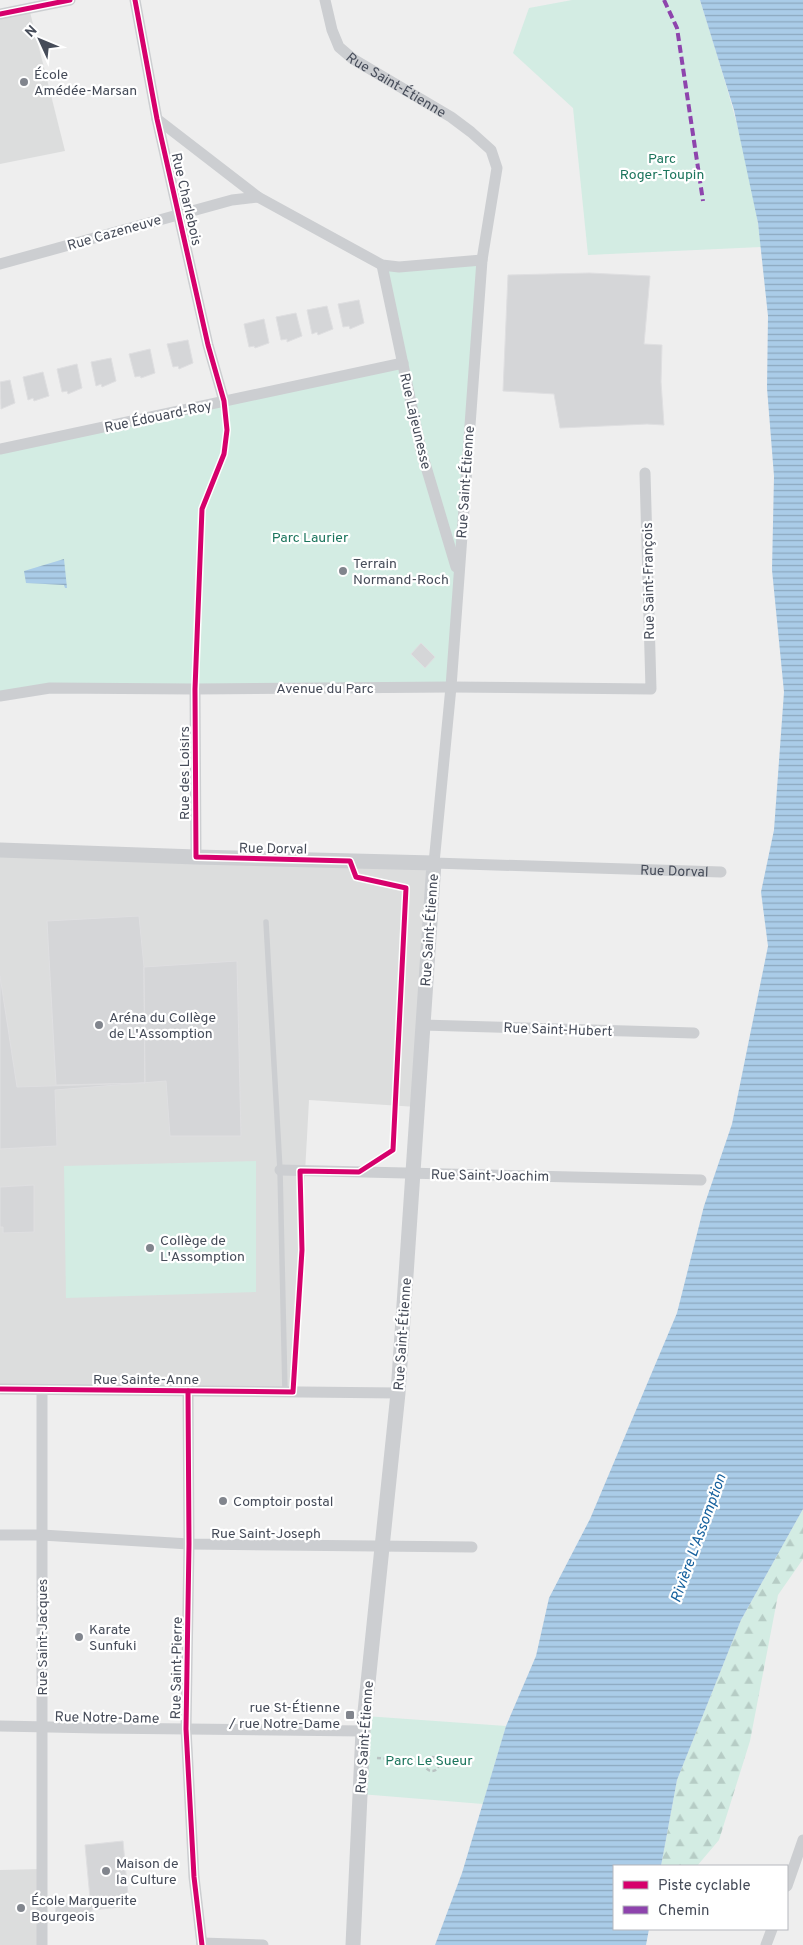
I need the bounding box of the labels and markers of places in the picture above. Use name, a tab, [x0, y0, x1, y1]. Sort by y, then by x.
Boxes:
place label: École Amédée-Marsan	[34, 66, 137, 100]
marker: École Amédée-Marsan	[18, 76, 30, 88]
place label: Terrain Normand-Roch	[353, 556, 449, 589]
marker: Terrain Normand-Roch	[337, 565, 349, 577]
place label: Aréna du Collège de L'Assomption	[109, 1010, 216, 1043]
marker: Aréna du Collège de L'Assomption	[93, 1019, 105, 1031]
place label: Collège de L'Assomption	[160, 1233, 245, 1266]
marker: Collège de L'Assomption	[144, 1242, 156, 1254]
place label: Comptoir postal	[233, 1494, 333, 1511]
marker: Comptoir postal	[217, 1495, 229, 1507]
place label: Karate Sunfuki	[89, 1622, 136, 1655]
marker: Karate Sunfuki	[73, 1631, 85, 1643]
place label: rue St-Étienne / rue Notre-Dame	[228, 1699, 340, 1733]
marker: rue St-Étienne / rue Notre-Dame	[344, 1709, 356, 1721]
place label: Maison de la Culture	[116, 1856, 179, 1889]
marker: Maison de la Culture	[100, 1865, 112, 1877]
place label: École Marguerite Bourgeois	[31, 1892, 137, 1926]
marker: École Marguerite Bourgeois	[15, 1902, 27, 1914]

